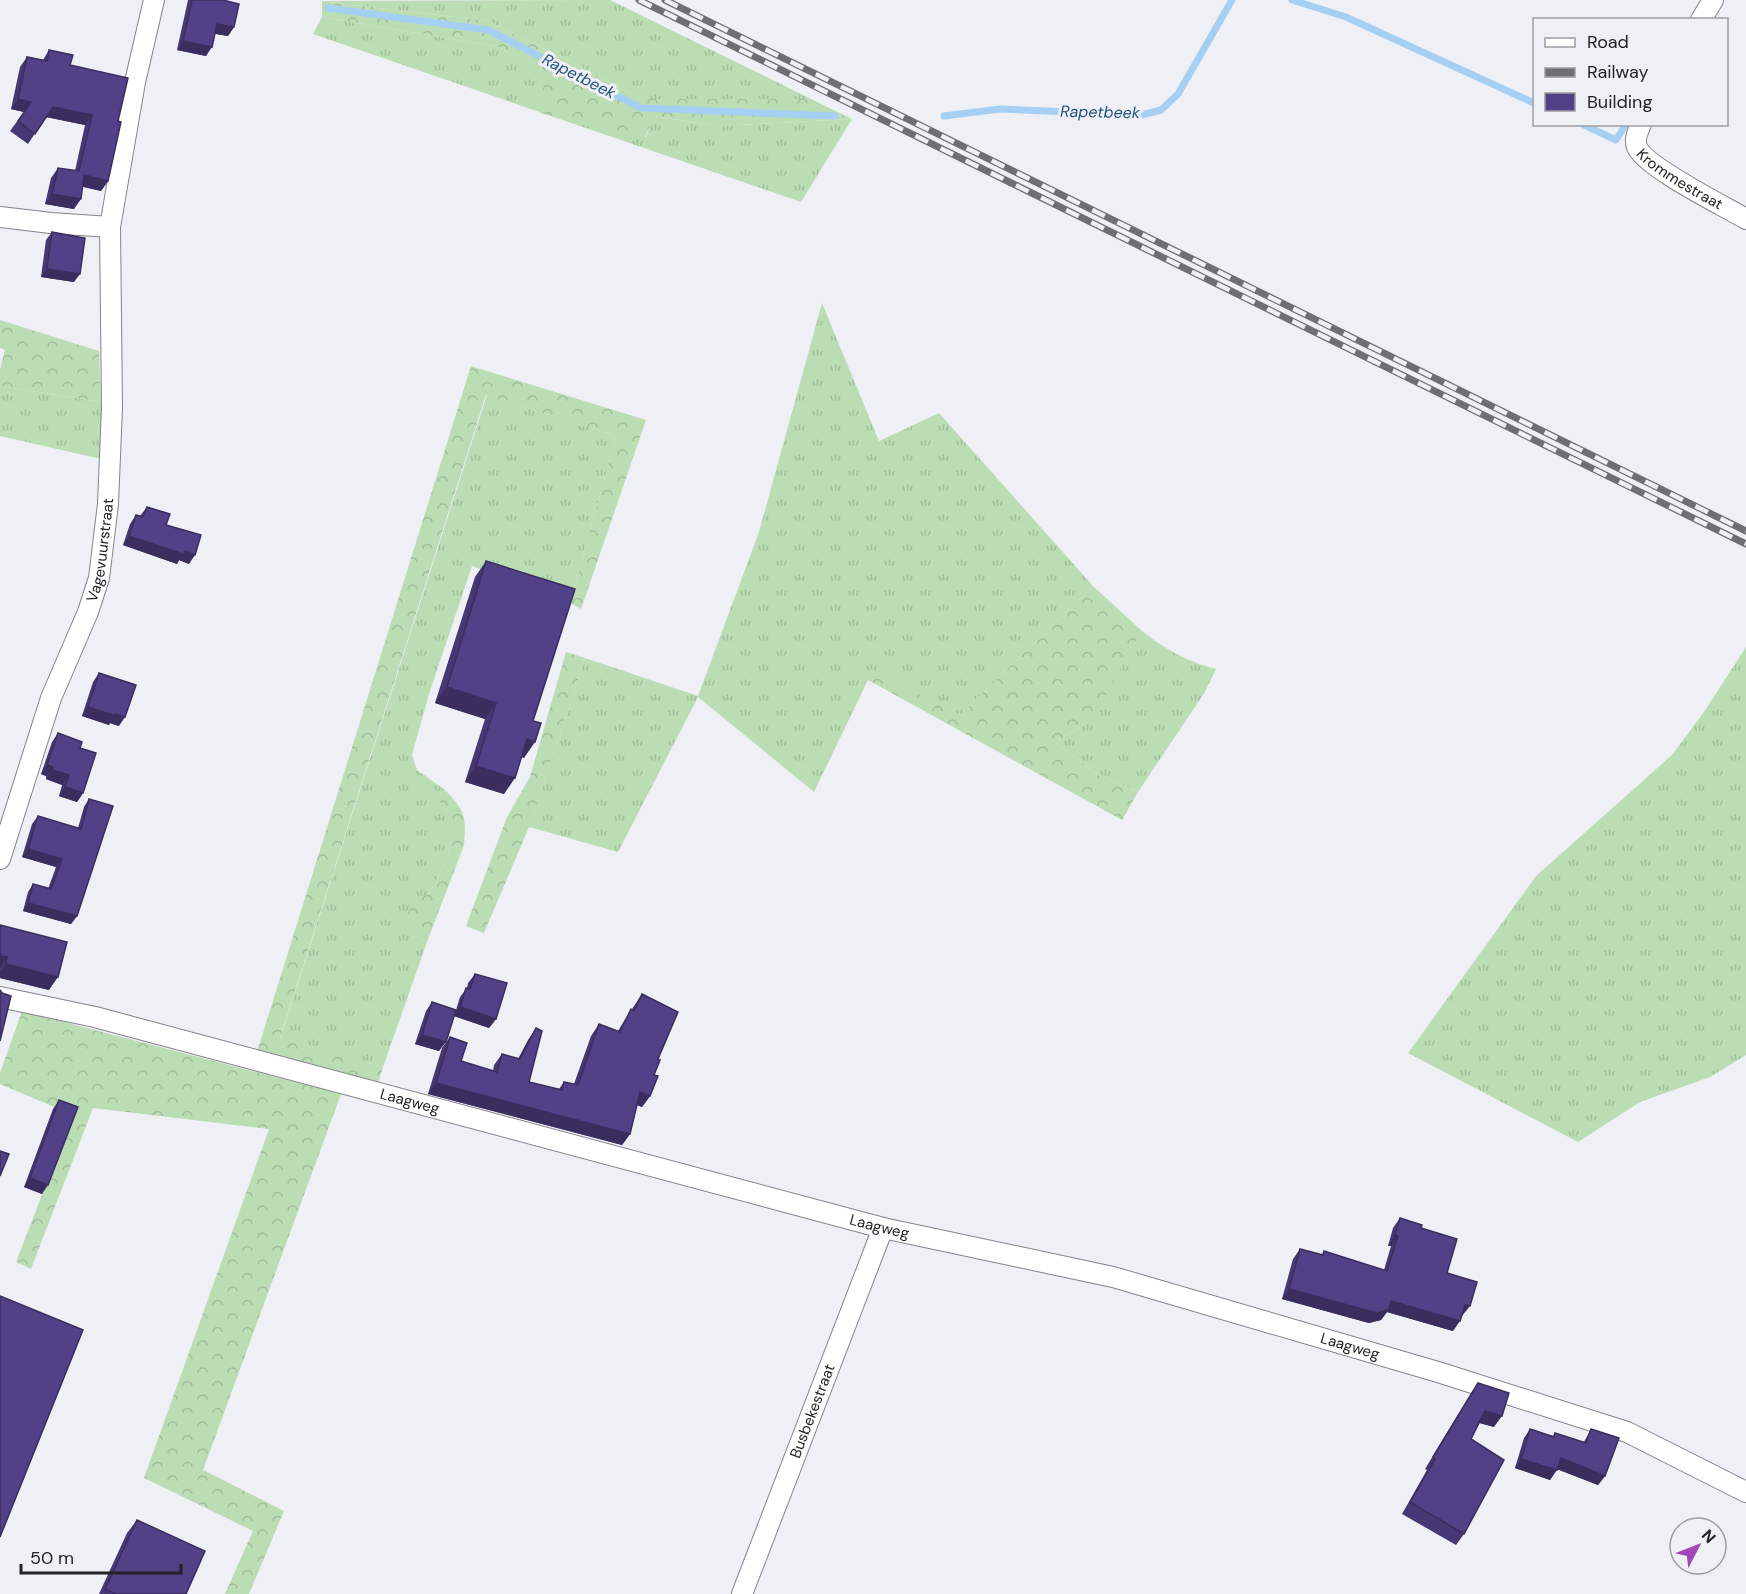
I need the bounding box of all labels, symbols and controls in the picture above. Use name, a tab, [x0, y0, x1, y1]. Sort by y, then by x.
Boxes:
legend	[1533, 18, 1728, 126]
text: Road	[1587, 30, 1629, 54]
water label: Rapetbeek	[539, 48, 620, 104]
text: Railway	[1587, 60, 1649, 84]
text: Building	[1587, 90, 1652, 114]
water label: Rapetbeek	[1060, 101, 1141, 123]
street label: Krommestraat	[1632, 144, 1726, 214]
street label: Vagevuurstraat	[82, 498, 118, 605]
street label: Laagweg	[378, 1084, 442, 1119]
street label: Laagweg	[847, 1210, 911, 1243]
street label: Laagweg	[1318, 1328, 1382, 1364]
street label: Busbekestraat	[785, 1361, 840, 1461]
north arrow	[1668, 1516, 1728, 1576]
text: N	[1697, 1525, 1720, 1548]
scale bar	[21, 1537, 182, 1575]
text: 50 m	[30, 1546, 74, 1570]

